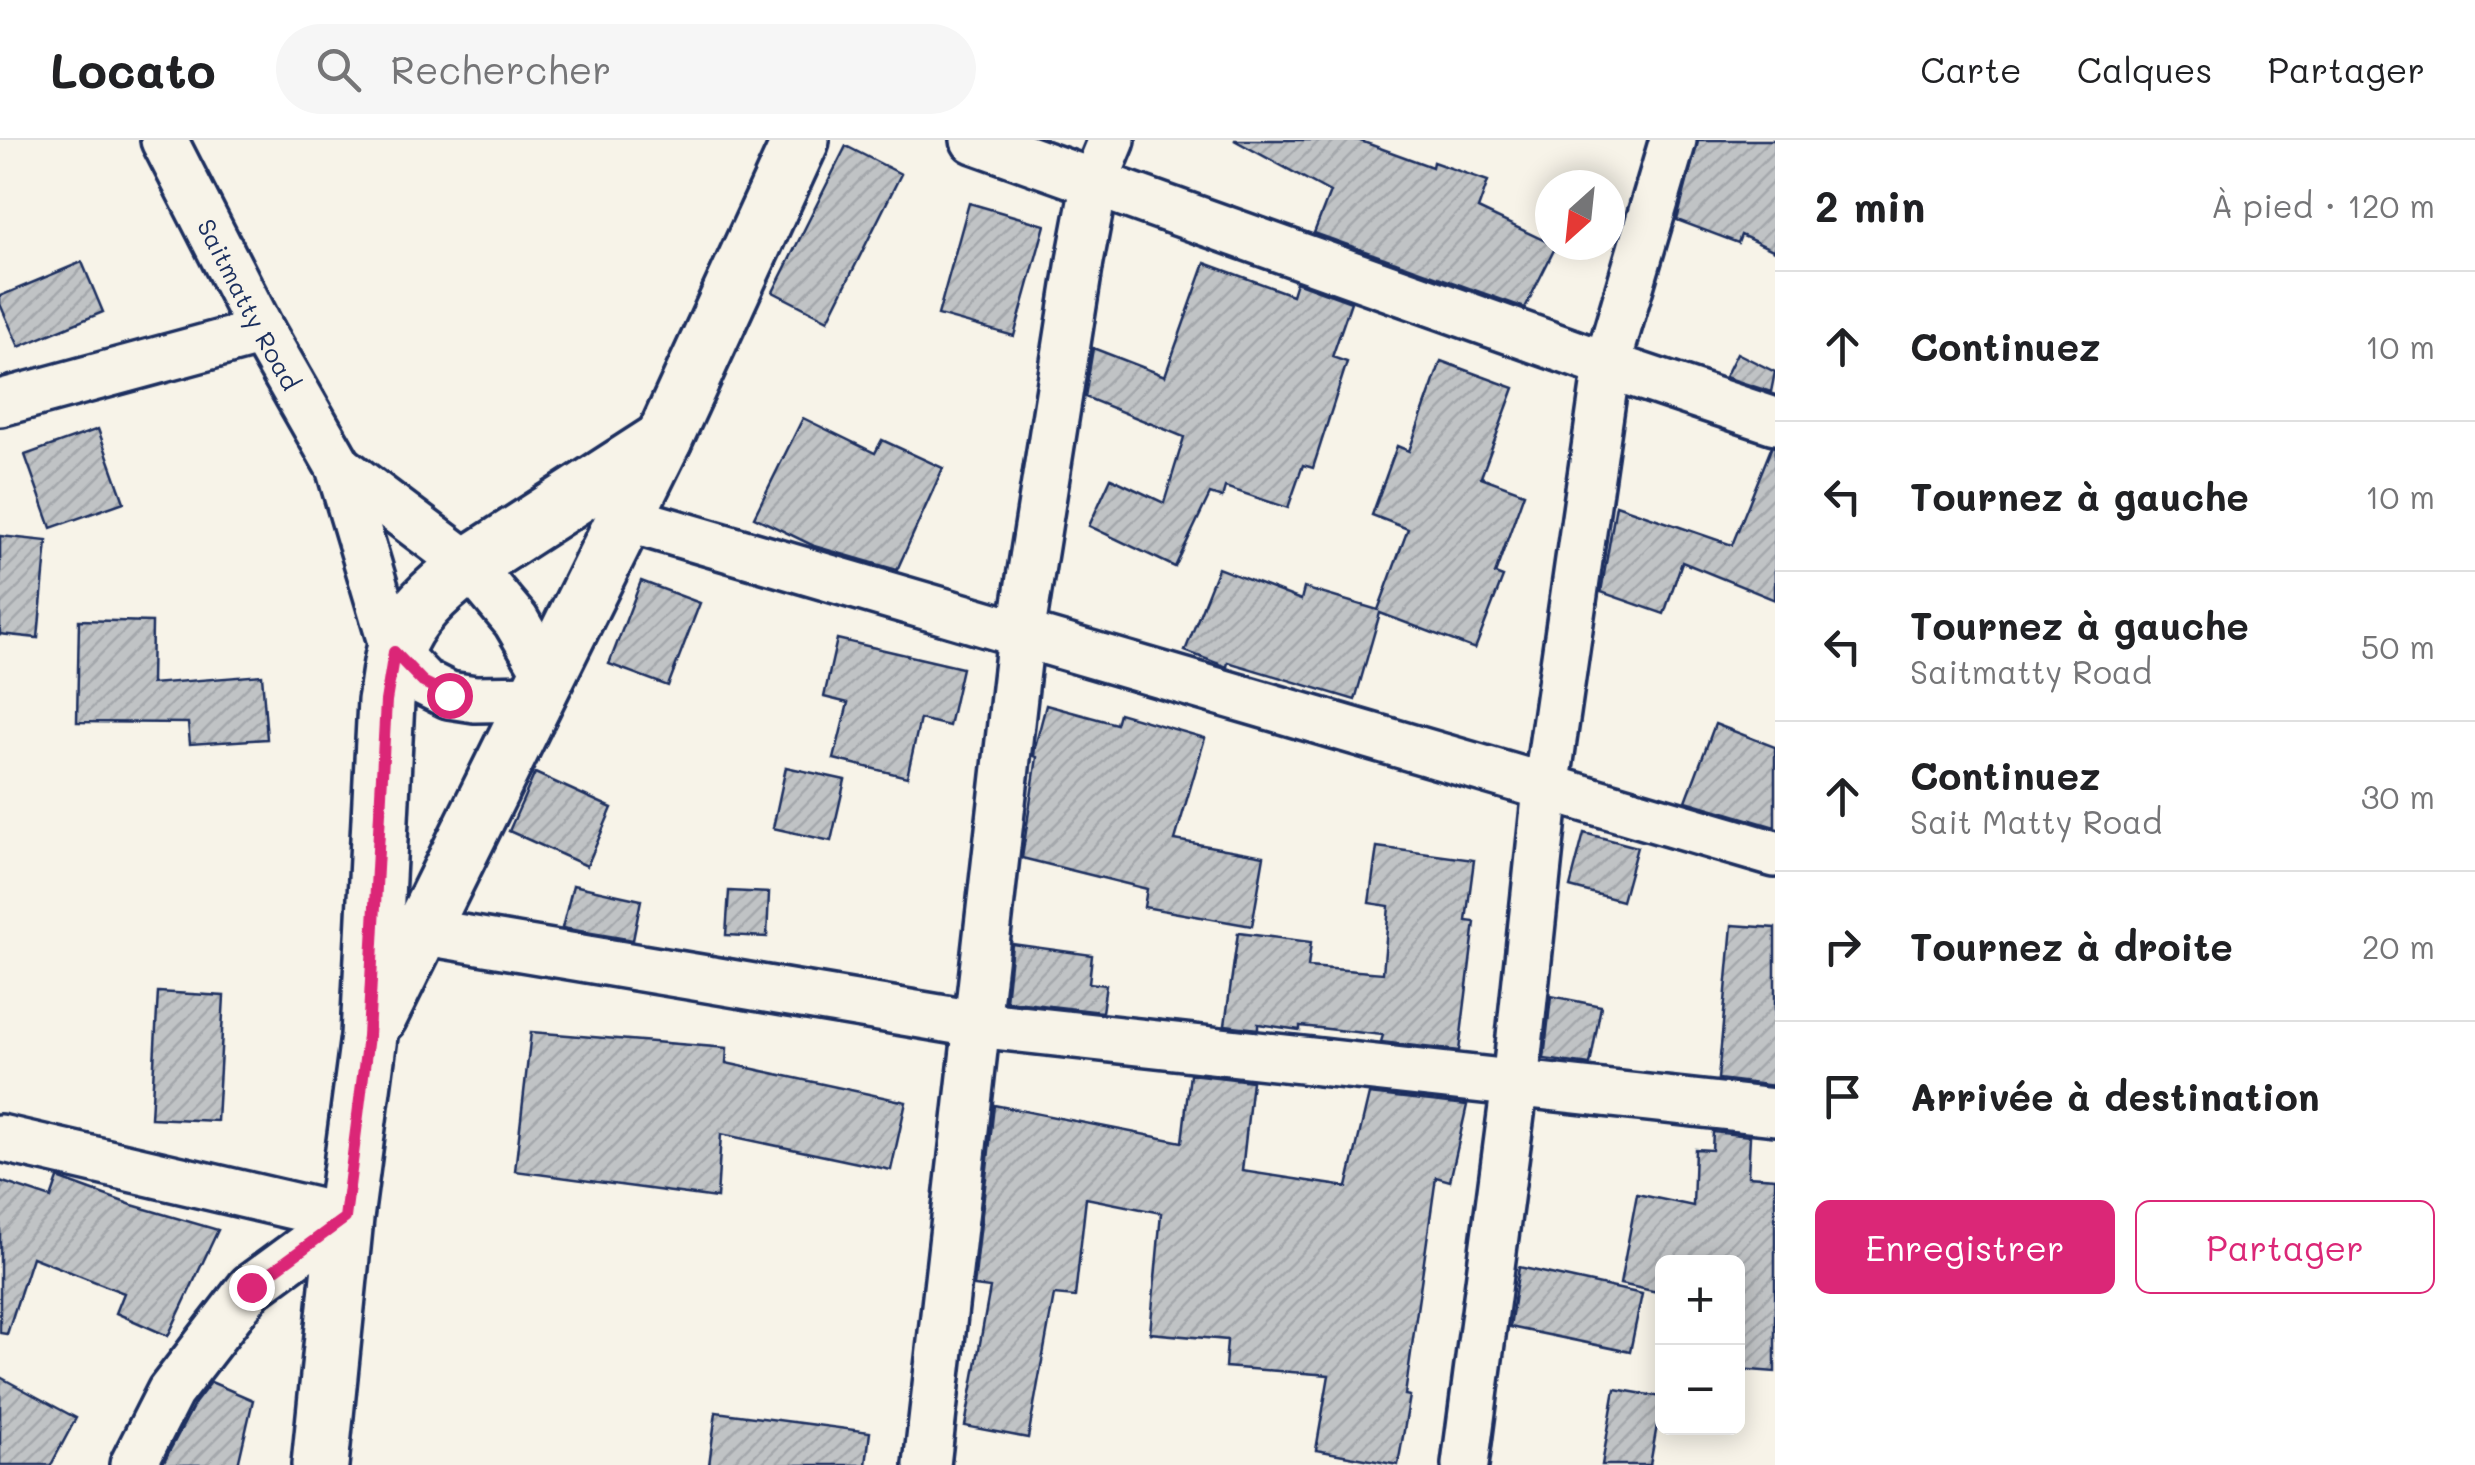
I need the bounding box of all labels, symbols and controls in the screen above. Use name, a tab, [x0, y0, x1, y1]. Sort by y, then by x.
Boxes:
search box	[276, 24, 976, 114]
text: Locato	[50, 38, 216, 100]
icon: search	[311, 42, 366, 97]
text: Rechercher	[391, 44, 611, 94]
text: Carte	[1920, 46, 2022, 92]
text: Calques	[2077, 46, 2212, 92]
text: Partager	[2267, 46, 2425, 92]
north arrow	[1535, 170, 1625, 260]
text: 2 min	[1815, 178, 1925, 233]
text: À pied · 120 m	[2211, 184, 2435, 226]
street label: Saitmatty Road	[191, 213, 308, 396]
icon: ahead	[1815, 319, 1870, 374]
text: Continuez	[1910, 321, 2101, 371]
text: 10 m	[2365, 325, 2435, 367]
icon: left	[1815, 469, 1870, 524]
text: Tournez à gauche	[1910, 471, 2249, 521]
text: 10 m	[2365, 475, 2435, 517]
text: Tournez à gauche	[1910, 600, 2249, 650]
icon: left	[1815, 619, 1870, 674]
text: 50 m	[2361, 625, 2435, 667]
text: Saitmatty Road	[1910, 650, 2152, 692]
route start	[427, 673, 473, 719]
text: Continuez	[1910, 750, 2101, 800]
icon: ahead	[1815, 769, 1870, 824]
text: 30 m	[2361, 775, 2435, 817]
text: Sait Matty Road	[1910, 800, 2162, 842]
icon: right	[1815, 919, 1870, 974]
text: Tournez à droite	[1910, 921, 2233, 971]
text: 20 m	[2362, 925, 2435, 967]
icon: arrive	[1815, 1069, 1870, 1124]
text: Arrivée à destination	[1910, 1071, 2320, 1121]
button: Enregistrer	[1815, 1200, 2115, 1294]
button: Partager	[2135, 1200, 2435, 1294]
map controls	[1655, 1255, 1745, 1435]
button: +	[1655, 1255, 1745, 1345]
route end	[229, 1265, 275, 1311]
button: −	[1655, 1345, 1745, 1435]

